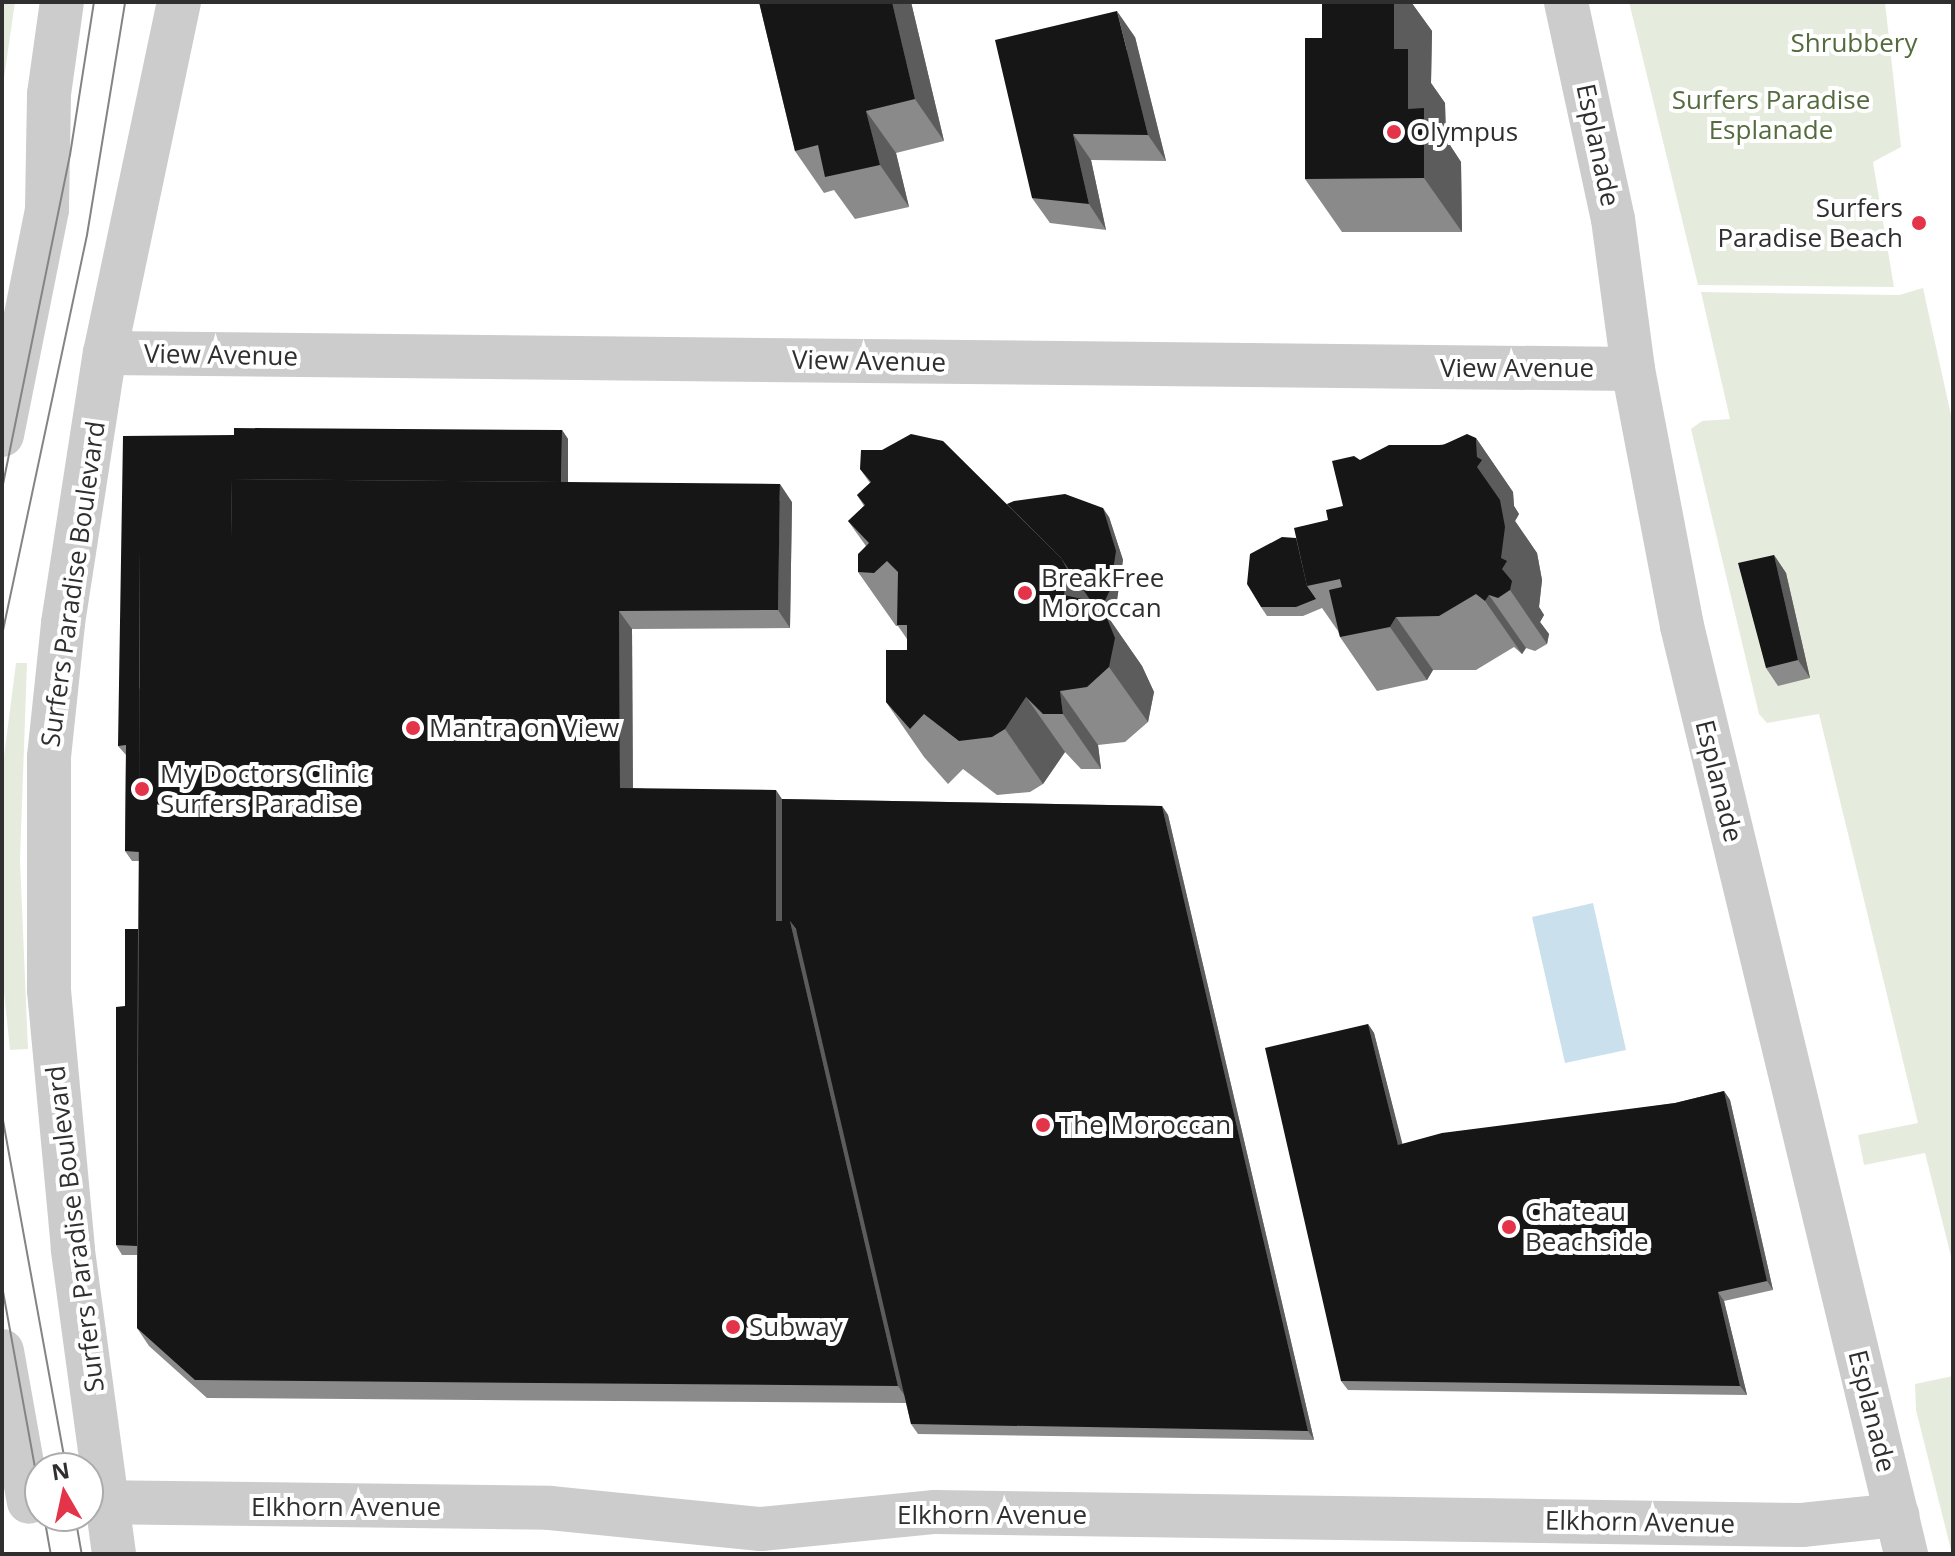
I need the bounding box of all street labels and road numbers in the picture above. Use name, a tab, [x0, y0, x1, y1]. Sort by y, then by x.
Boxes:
street label: Esplanade	[1570, 81, 1626, 209]
street label: View Avenue	[144, 338, 298, 372]
street label: View Avenue	[792, 344, 946, 378]
street label: View Avenue	[1440, 352, 1594, 384]
street label: Surfers Paradise Boulevard	[35, 419, 111, 749]
street label: Esplanade	[1689, 717, 1749, 845]
street label: Surfers Paradise Boulevard	[39, 1064, 111, 1394]
street label: Esplanade	[1842, 1347, 1902, 1475]
street label: Elkhorn Avenue	[251, 1491, 441, 1523]
street label: Elkhorn Avenue	[897, 1499, 1087, 1531]
street label: Elkhorn Avenue	[1545, 1505, 1735, 1539]

